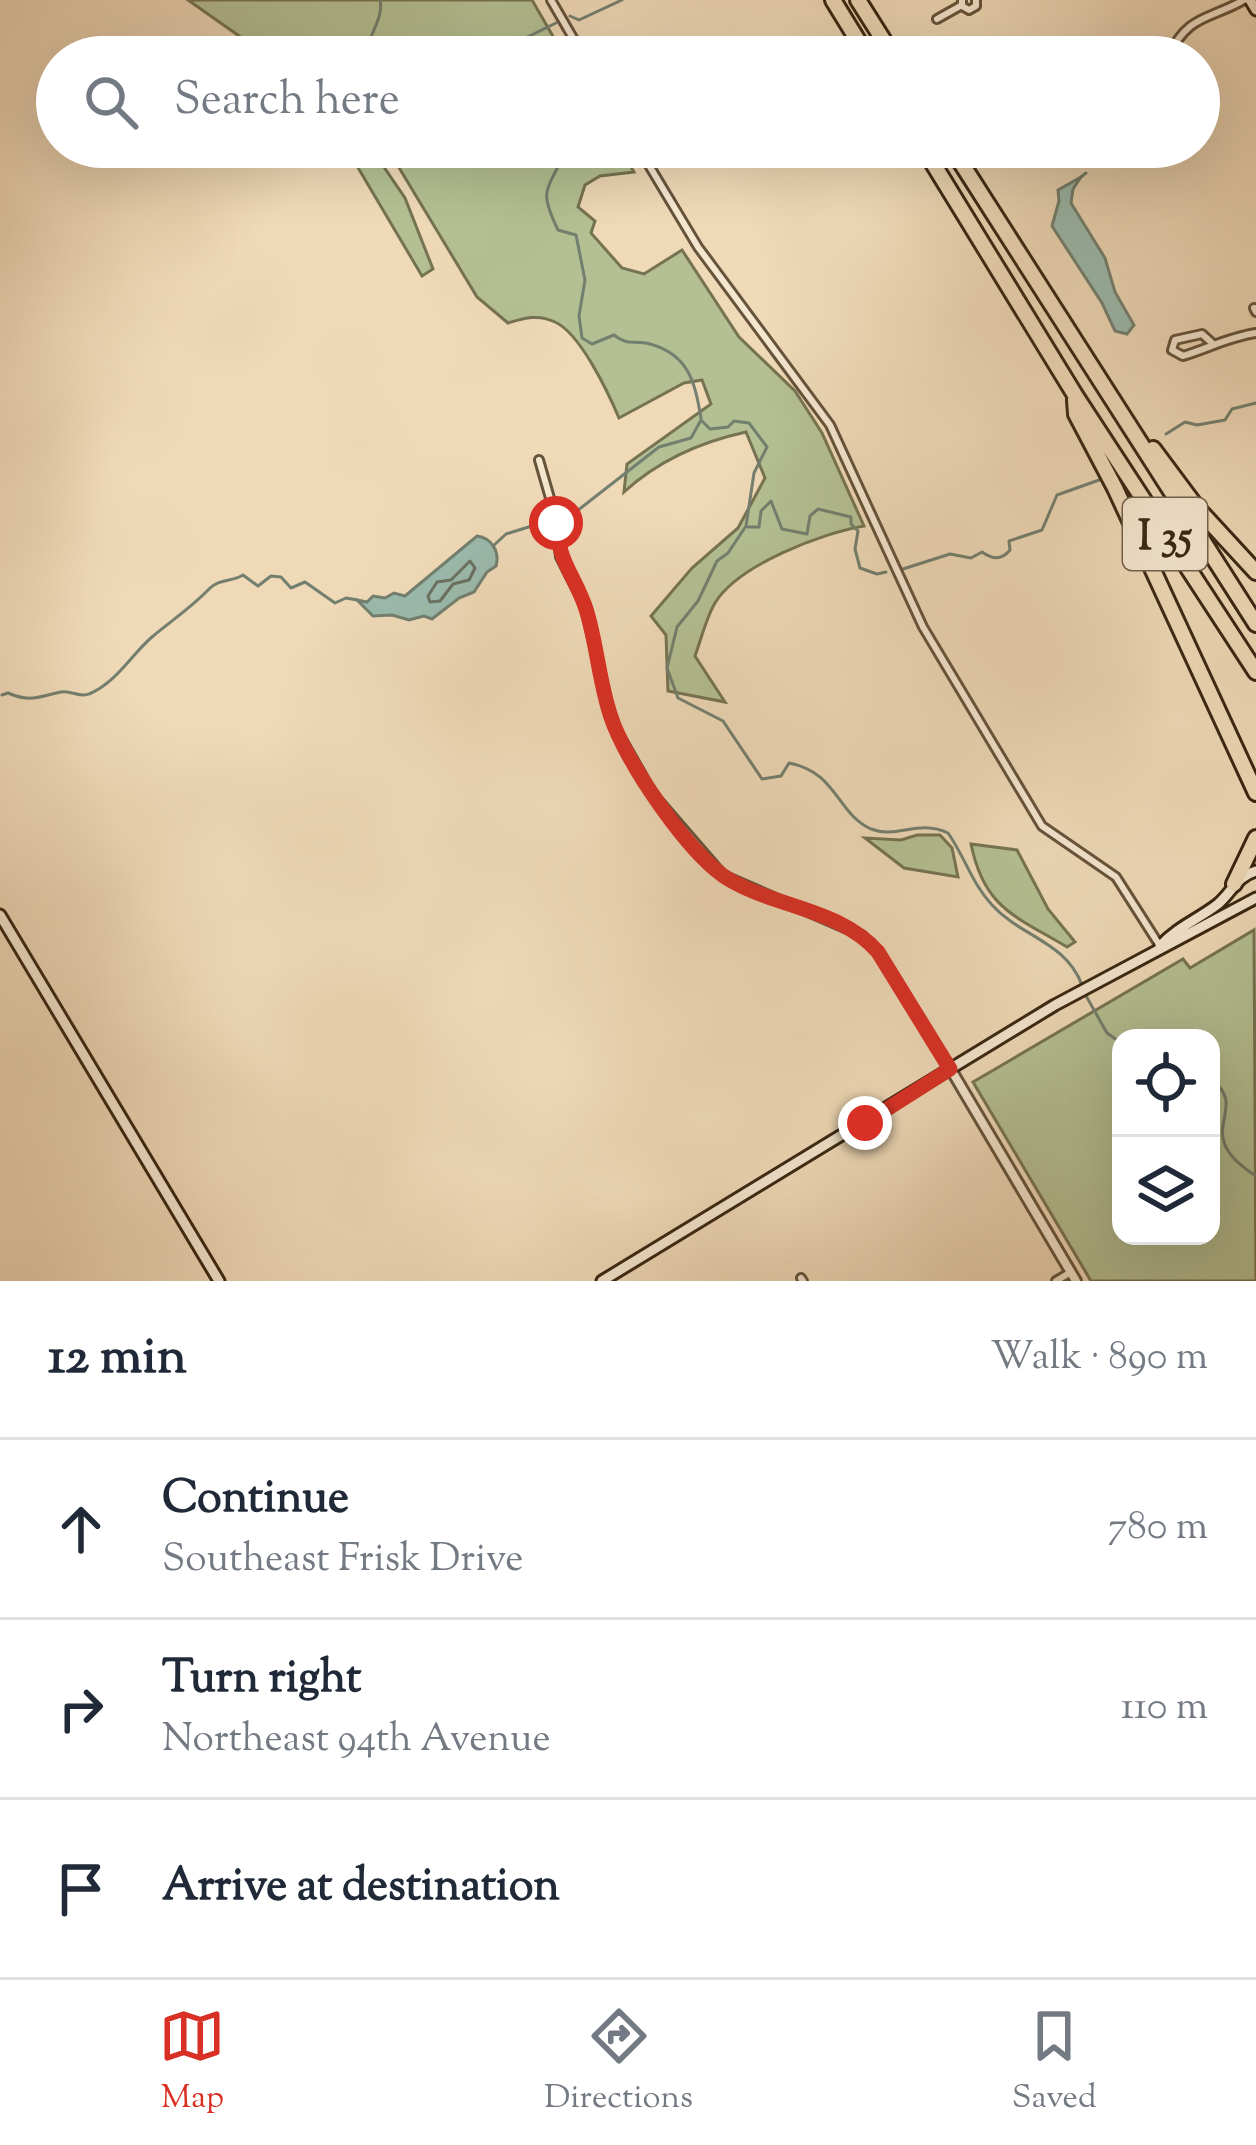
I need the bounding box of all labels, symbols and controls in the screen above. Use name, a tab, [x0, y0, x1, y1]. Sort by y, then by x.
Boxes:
search box	[36, 36, 1220, 168]
icon: search	[78, 69, 144, 135]
text: Search here	[174, 70, 400, 135]
route start	[529, 496, 583, 550]
road number: I 35	[1123, 498, 1207, 570]
map controls	[1112, 1029, 1220, 1245]
button: locate	[1112, 1029, 1220, 1137]
route end	[838, 1096, 892, 1150]
button: layers	[1112, 1137, 1220, 1245]
text: 12 min	[48, 1323, 187, 1396]
text: Walk · 890 m	[990, 1331, 1208, 1387]
text: Continue	[162, 1468, 349, 1533]
icon: ahead	[48, 1496, 114, 1562]
text: 780 m	[1108, 1501, 1208, 1557]
text: Southeast Frisk Drive	[162, 1533, 523, 1589]
text: Turn right	[162, 1648, 361, 1713]
icon: right	[48, 1676, 114, 1742]
text: 110 m	[1121, 1681, 1208, 1737]
text: Northeast 94th Avenue	[162, 1713, 551, 1769]
icon: arrive	[48, 1856, 114, 1922]
text: Arrive at destination	[162, 1856, 560, 1921]
tab: Map	[159, 2003, 225, 2123]
tab: Directions	[544, 2003, 693, 2123]
tab: Saved	[1012, 2003, 1097, 2123]

